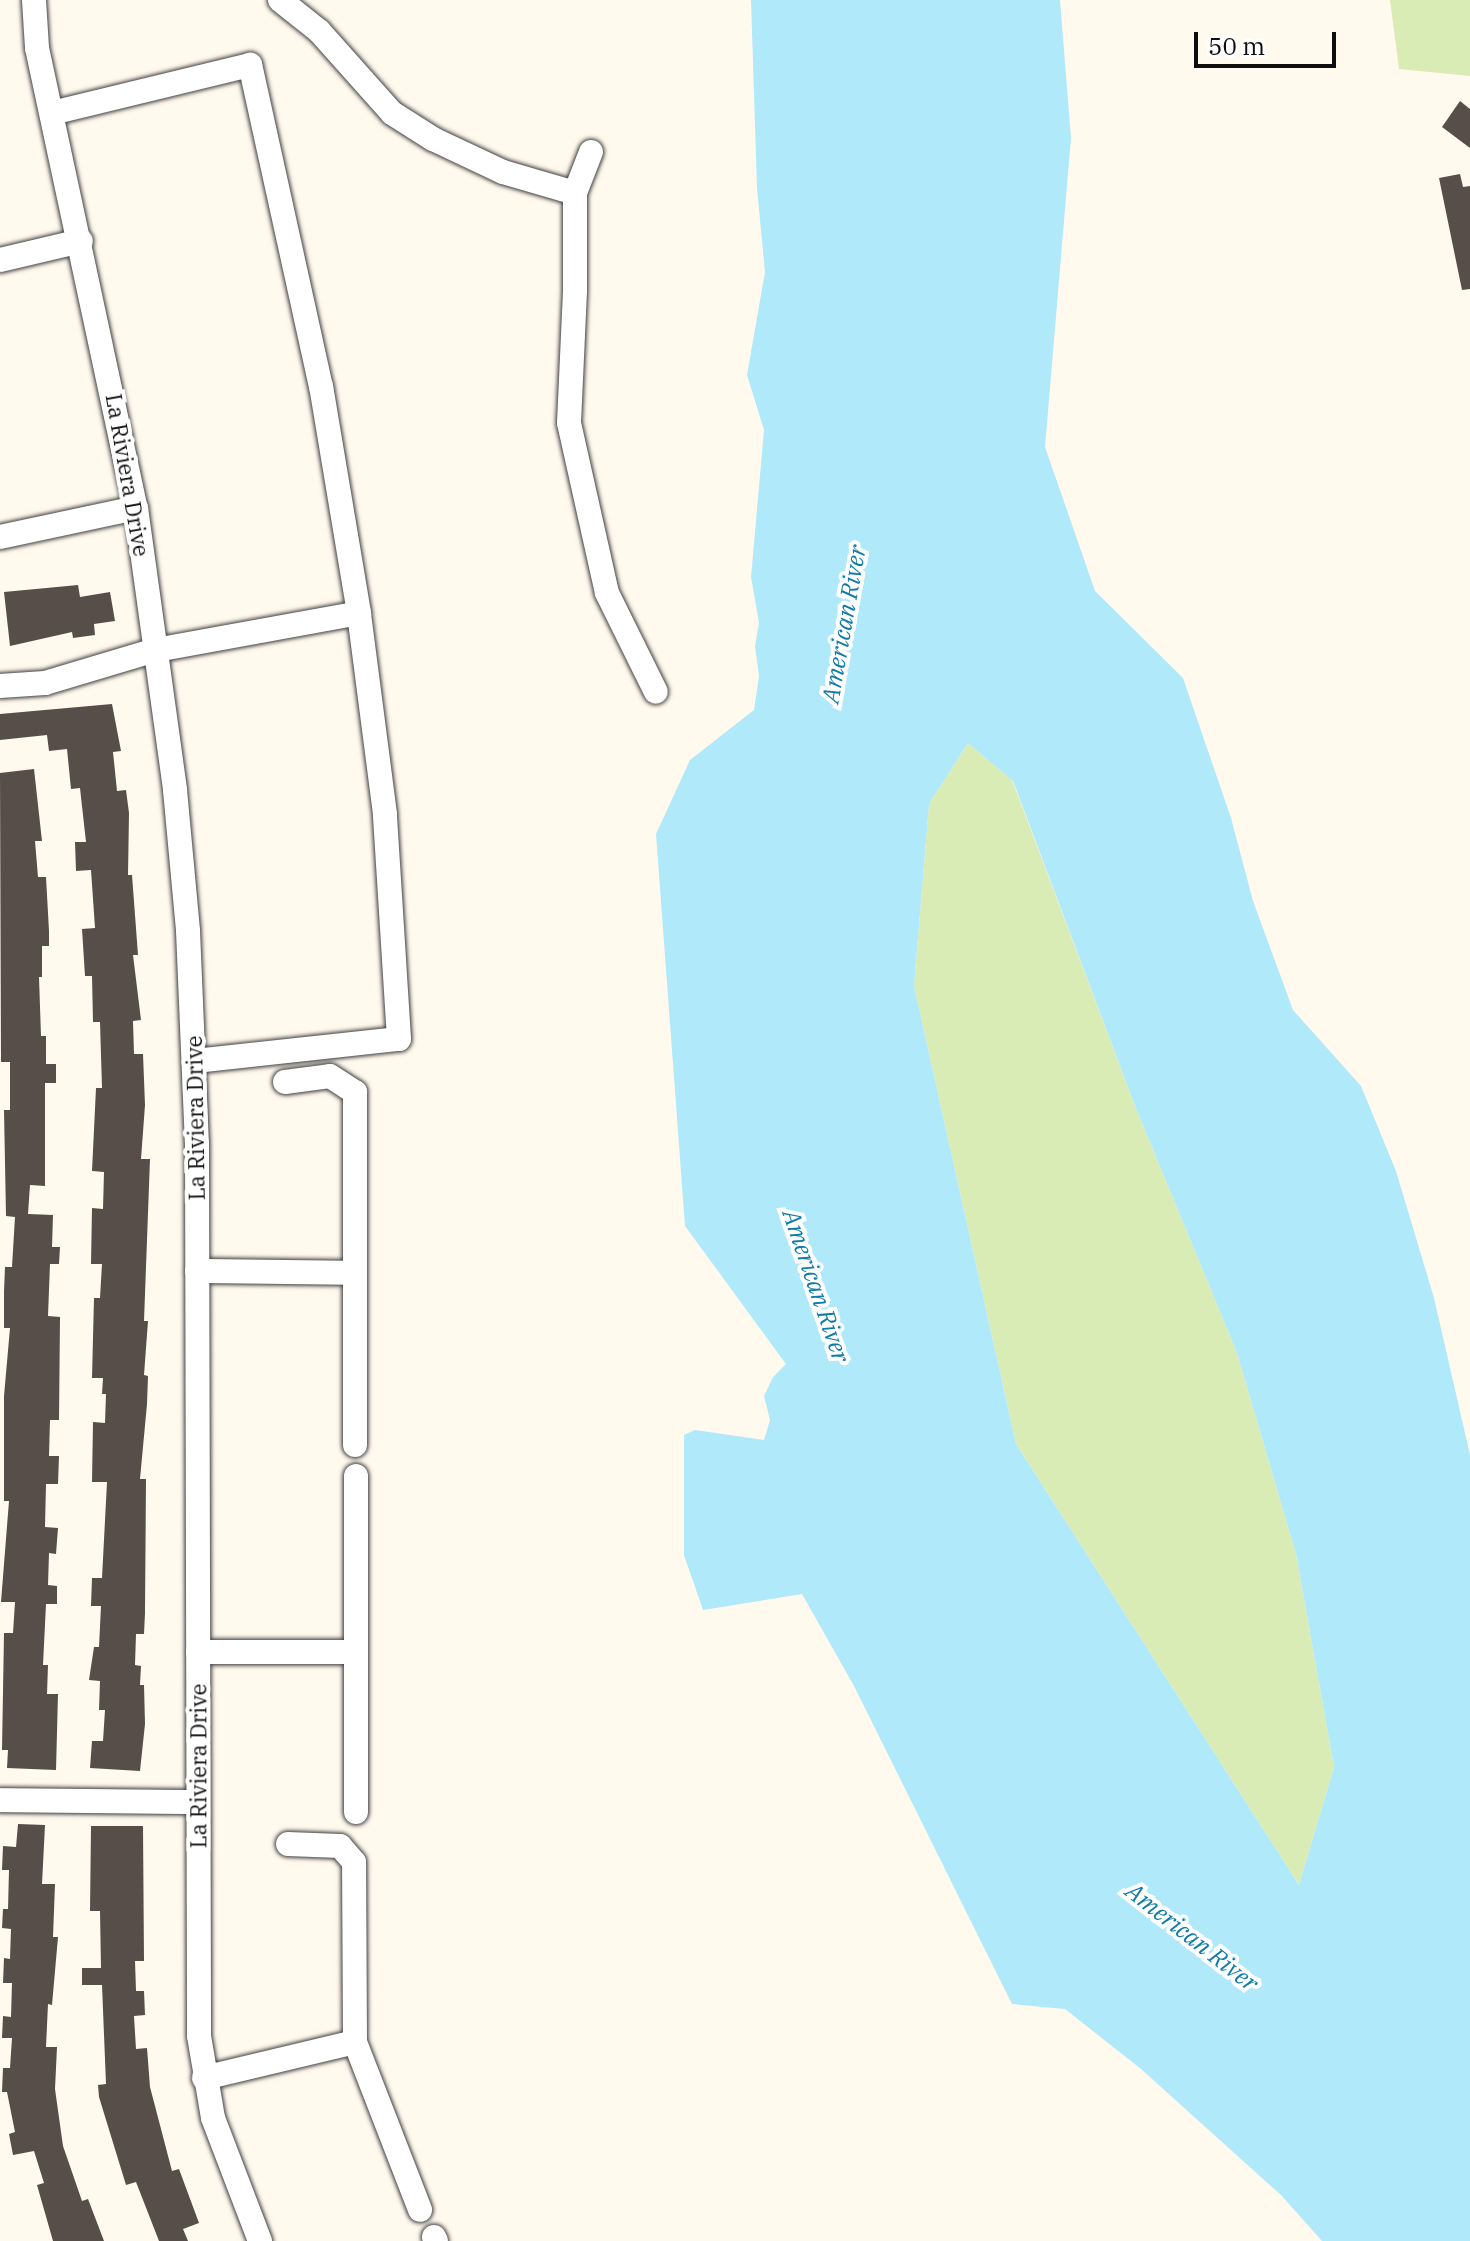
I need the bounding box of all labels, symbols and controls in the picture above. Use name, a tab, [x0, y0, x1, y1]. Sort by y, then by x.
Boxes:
scale bar	[1198, 16, 1340, 66]
text: 50 m	[1208, 30, 1265, 62]
street label: La Riviera Drive	[101, 392, 155, 558]
water label: American River	[816, 543, 872, 705]
street label: La Riviera Drive	[180, 1035, 210, 1201]
water label: American River	[776, 1206, 856, 1366]
street label: La Riviera Drive	[185, 1684, 211, 1848]
water label: American River	[1120, 1876, 1264, 1998]

